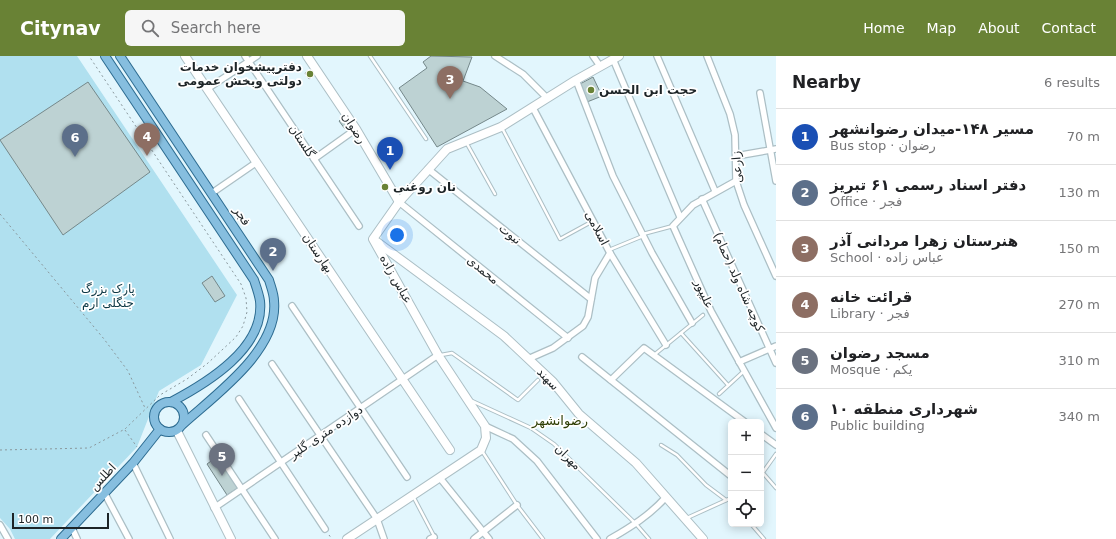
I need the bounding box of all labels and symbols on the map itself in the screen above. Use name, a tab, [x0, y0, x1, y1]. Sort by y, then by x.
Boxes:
place label: دفترپیشخوان خدمات دولتی وبخش عمومی	[178, 60, 302, 89]
pin: 3	[437, 66, 463, 99]
marker: دفترپیشخوان خدمات دولتی وبخش عمومی	[305, 69, 315, 79]
place label: حجت ابن الحسن	[599, 83, 697, 97]
marker: حجت ابن الحسن	[586, 85, 596, 95]
street label: رضوان	[338, 110, 369, 147]
street label: گلستان	[286, 122, 318, 160]
pin: 4	[134, 123, 160, 156]
pin: 6	[62, 124, 88, 157]
pin: 1	[377, 137, 403, 170]
street label: زارعی	[729, 150, 746, 183]
place label: نان روغنی	[393, 180, 456, 195]
marker: نان روغنی	[380, 182, 390, 192]
street label: فجر	[229, 203, 253, 229]
street label: اسلامی	[582, 208, 612, 248]
street label: نبوت	[495, 221, 524, 248]
your location	[387, 225, 407, 245]
street label: کوچه شاه ولد (حمام)	[710, 230, 767, 335]
street label: بهارستان	[299, 231, 336, 276]
pin: 2	[260, 238, 286, 271]
street label: عباس زاده	[376, 252, 415, 306]
street label: محمدی	[464, 253, 502, 287]
street label: علیپور	[690, 276, 717, 311]
park label: پارک بزرگ جنگلی ارم	[81, 282, 135, 311]
street label: سهند	[534, 365, 562, 393]
street label: دوازده متری گلپر	[286, 402, 366, 463]
district label: رضوانشهر	[531, 413, 588, 429]
street label: مهران	[551, 441, 584, 473]
pin: 5	[209, 443, 235, 476]
street label: اطلس	[87, 460, 120, 494]
scale bar	[12, 511, 109, 530]

